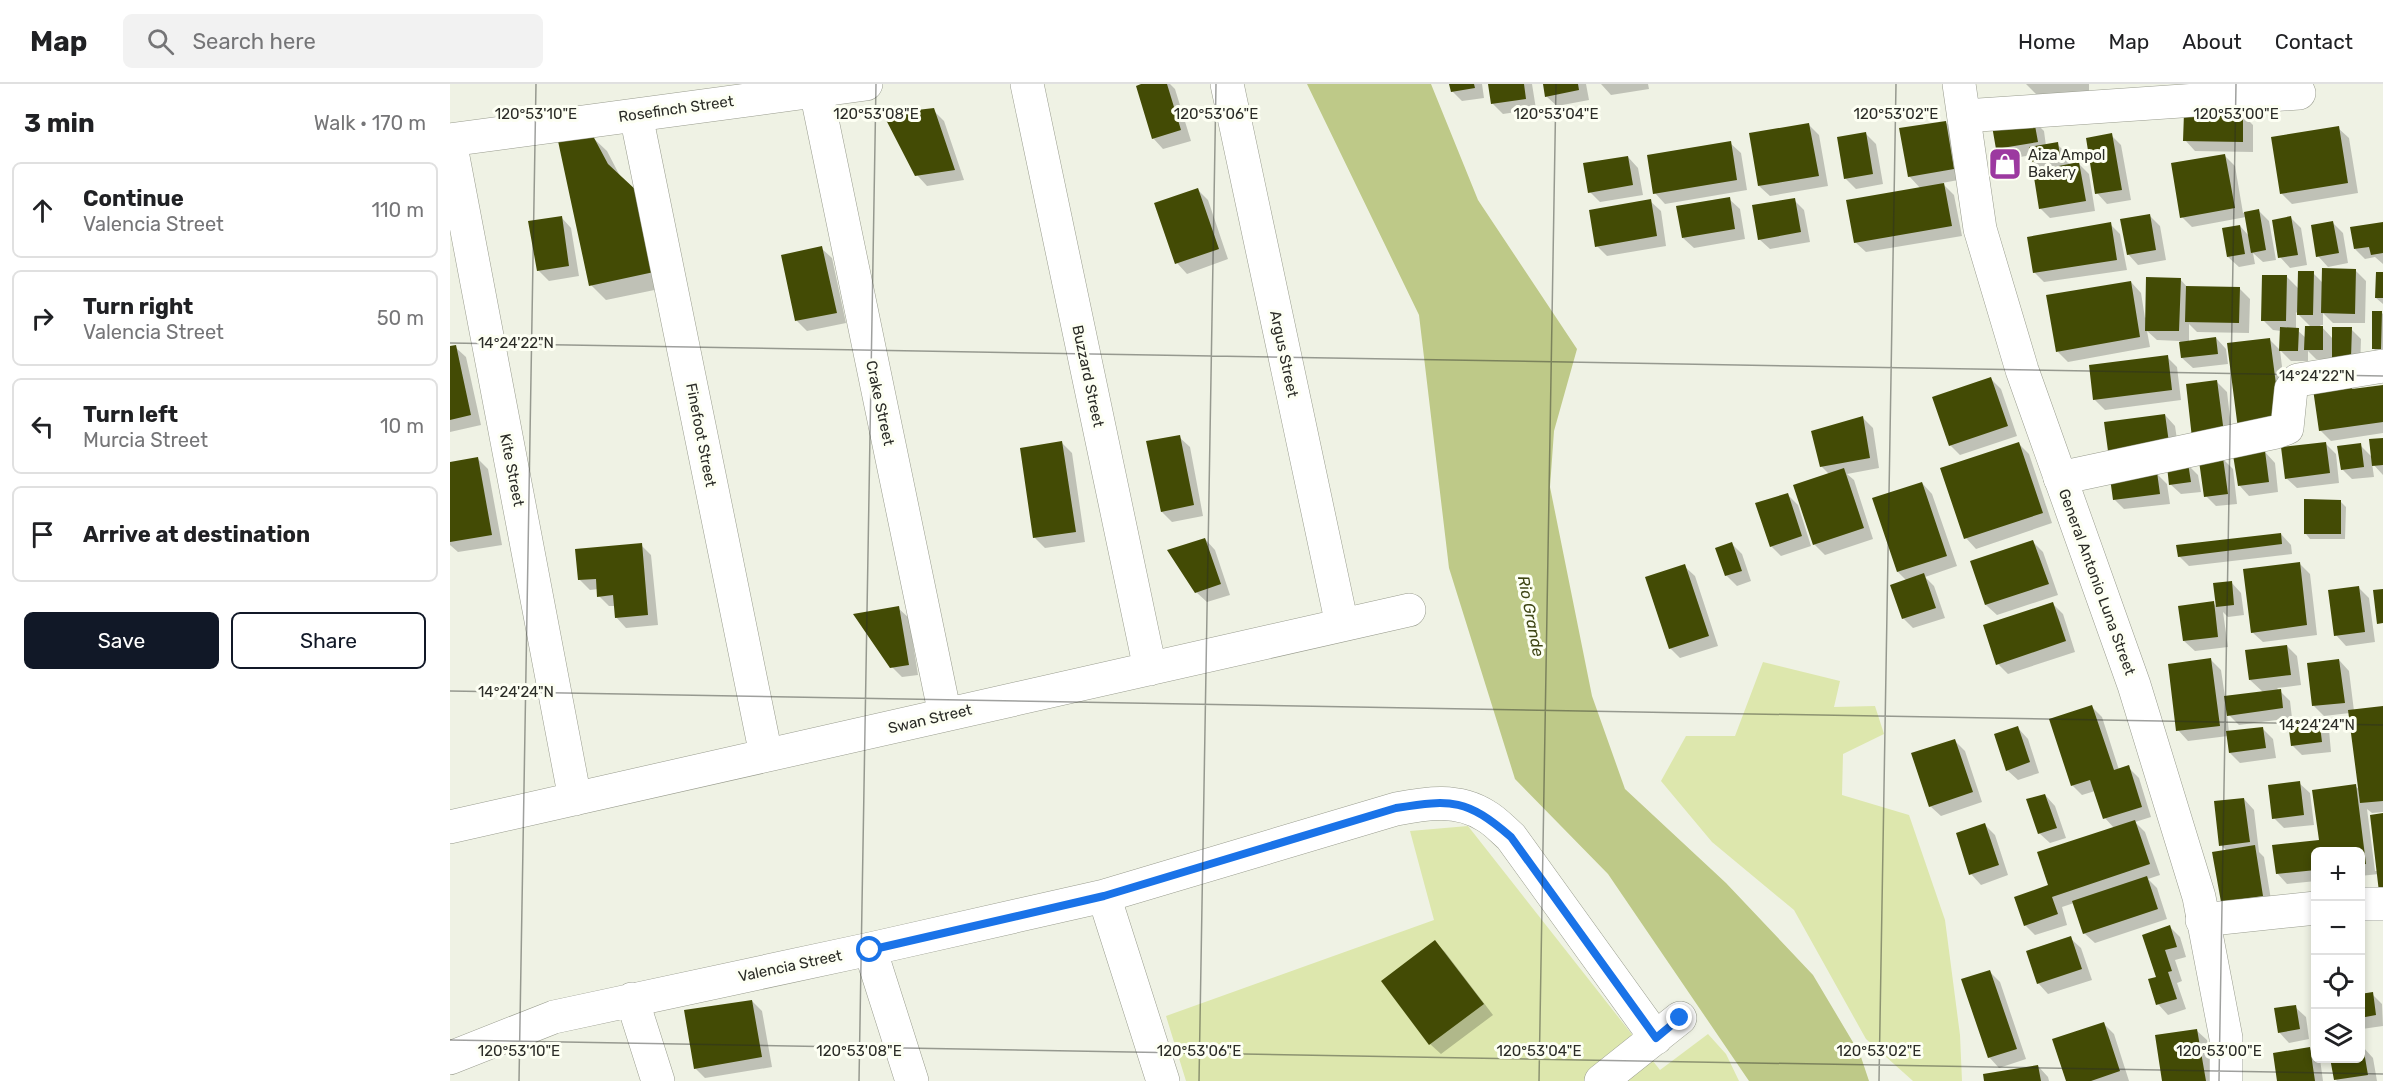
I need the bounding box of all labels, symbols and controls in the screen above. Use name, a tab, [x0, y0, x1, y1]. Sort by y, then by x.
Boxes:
search box	[123, 14, 543, 68]
text: Map	[30, 25, 87, 58]
icon: search	[144, 25, 177, 58]
text: Search here	[192, 28, 316, 55]
text: Home	[2018, 29, 2075, 54]
text: Map	[2108, 29, 2149, 54]
text: About	[2182, 29, 2242, 54]
text: Contact	[2275, 29, 2353, 54]
street label: Rosefinch Street	[617, 92, 735, 126]
text: 120°53'10"E	[495, 105, 577, 123]
text: 120°53'08"E	[833, 105, 919, 123]
text: 120°53'06"E	[1174, 105, 1258, 123]
text: 120°53'04"E	[1514, 105, 1598, 123]
text: 120°53'02"E	[1854, 105, 1938, 123]
text: 120°53'00"E	[2193, 105, 2279, 123]
text: 3 min	[24, 108, 95, 139]
text: Walk · 170 m	[314, 111, 426, 135]
shop icon: Aiza Ampol Bakery	[1987, 146, 2023, 182]
place label: Aiza Ampol Bakery	[2028, 146, 2105, 181]
text: Continue	[83, 185, 184, 212]
icon: ahead	[26, 194, 59, 227]
text: 110 m	[372, 198, 424, 222]
text: Valencia Street	[83, 212, 224, 236]
text: Turn right	[83, 293, 193, 320]
icon: right	[26, 302, 59, 335]
text: 50 m	[377, 306, 424, 330]
street label: Argus Street	[1266, 309, 1302, 399]
text: Valencia Street	[83, 320, 224, 344]
street label: Buzzard Street	[1068, 323, 1108, 429]
text: 14°24'22"N	[478, 334, 554, 352]
street label: Crake Street	[862, 359, 898, 447]
text: 14°24'22"N	[2279, 367, 2355, 385]
street label: Finefoot Street	[682, 382, 720, 489]
text: Turn left	[83, 401, 178, 428]
icon: left	[26, 410, 59, 443]
text: 10 m	[380, 414, 424, 438]
text: Murcia Street	[83, 428, 208, 452]
street label: Kite Street	[496, 432, 528, 508]
street label: General Antonio Luna Street	[2055, 486, 2139, 678]
icon: arrive	[26, 518, 59, 551]
text: Arrive at destination	[83, 521, 310, 548]
water label: Rio Grande	[1514, 574, 1548, 658]
button: Save	[24, 612, 219, 669]
button: Share	[231, 612, 426, 669]
text: 14°24'24"N	[478, 683, 554, 701]
street label: Swan Street	[886, 701, 974, 737]
text: 14°24'24"N	[2279, 716, 2355, 734]
map controls	[2311, 847, 2365, 1063]
button: +	[2311, 847, 2365, 901]
button: −	[2311, 901, 2365, 955]
route start	[856, 936, 882, 962]
street label: Valencia Street	[736, 946, 844, 986]
button: locate	[2311, 955, 2365, 1009]
route end	[1666, 1004, 1692, 1030]
button: layers	[2311, 1009, 2365, 1063]
text: 120°53'10"E	[478, 1042, 560, 1060]
text: 120°53'08"E	[816, 1042, 902, 1060]
text: 120°53'06"E	[1157, 1042, 1241, 1060]
text: 120°53'04"E	[1497, 1042, 1581, 1060]
text: 120°53'02"E	[1837, 1042, 1921, 1060]
text: 120°53'00"E	[2176, 1042, 2262, 1060]

